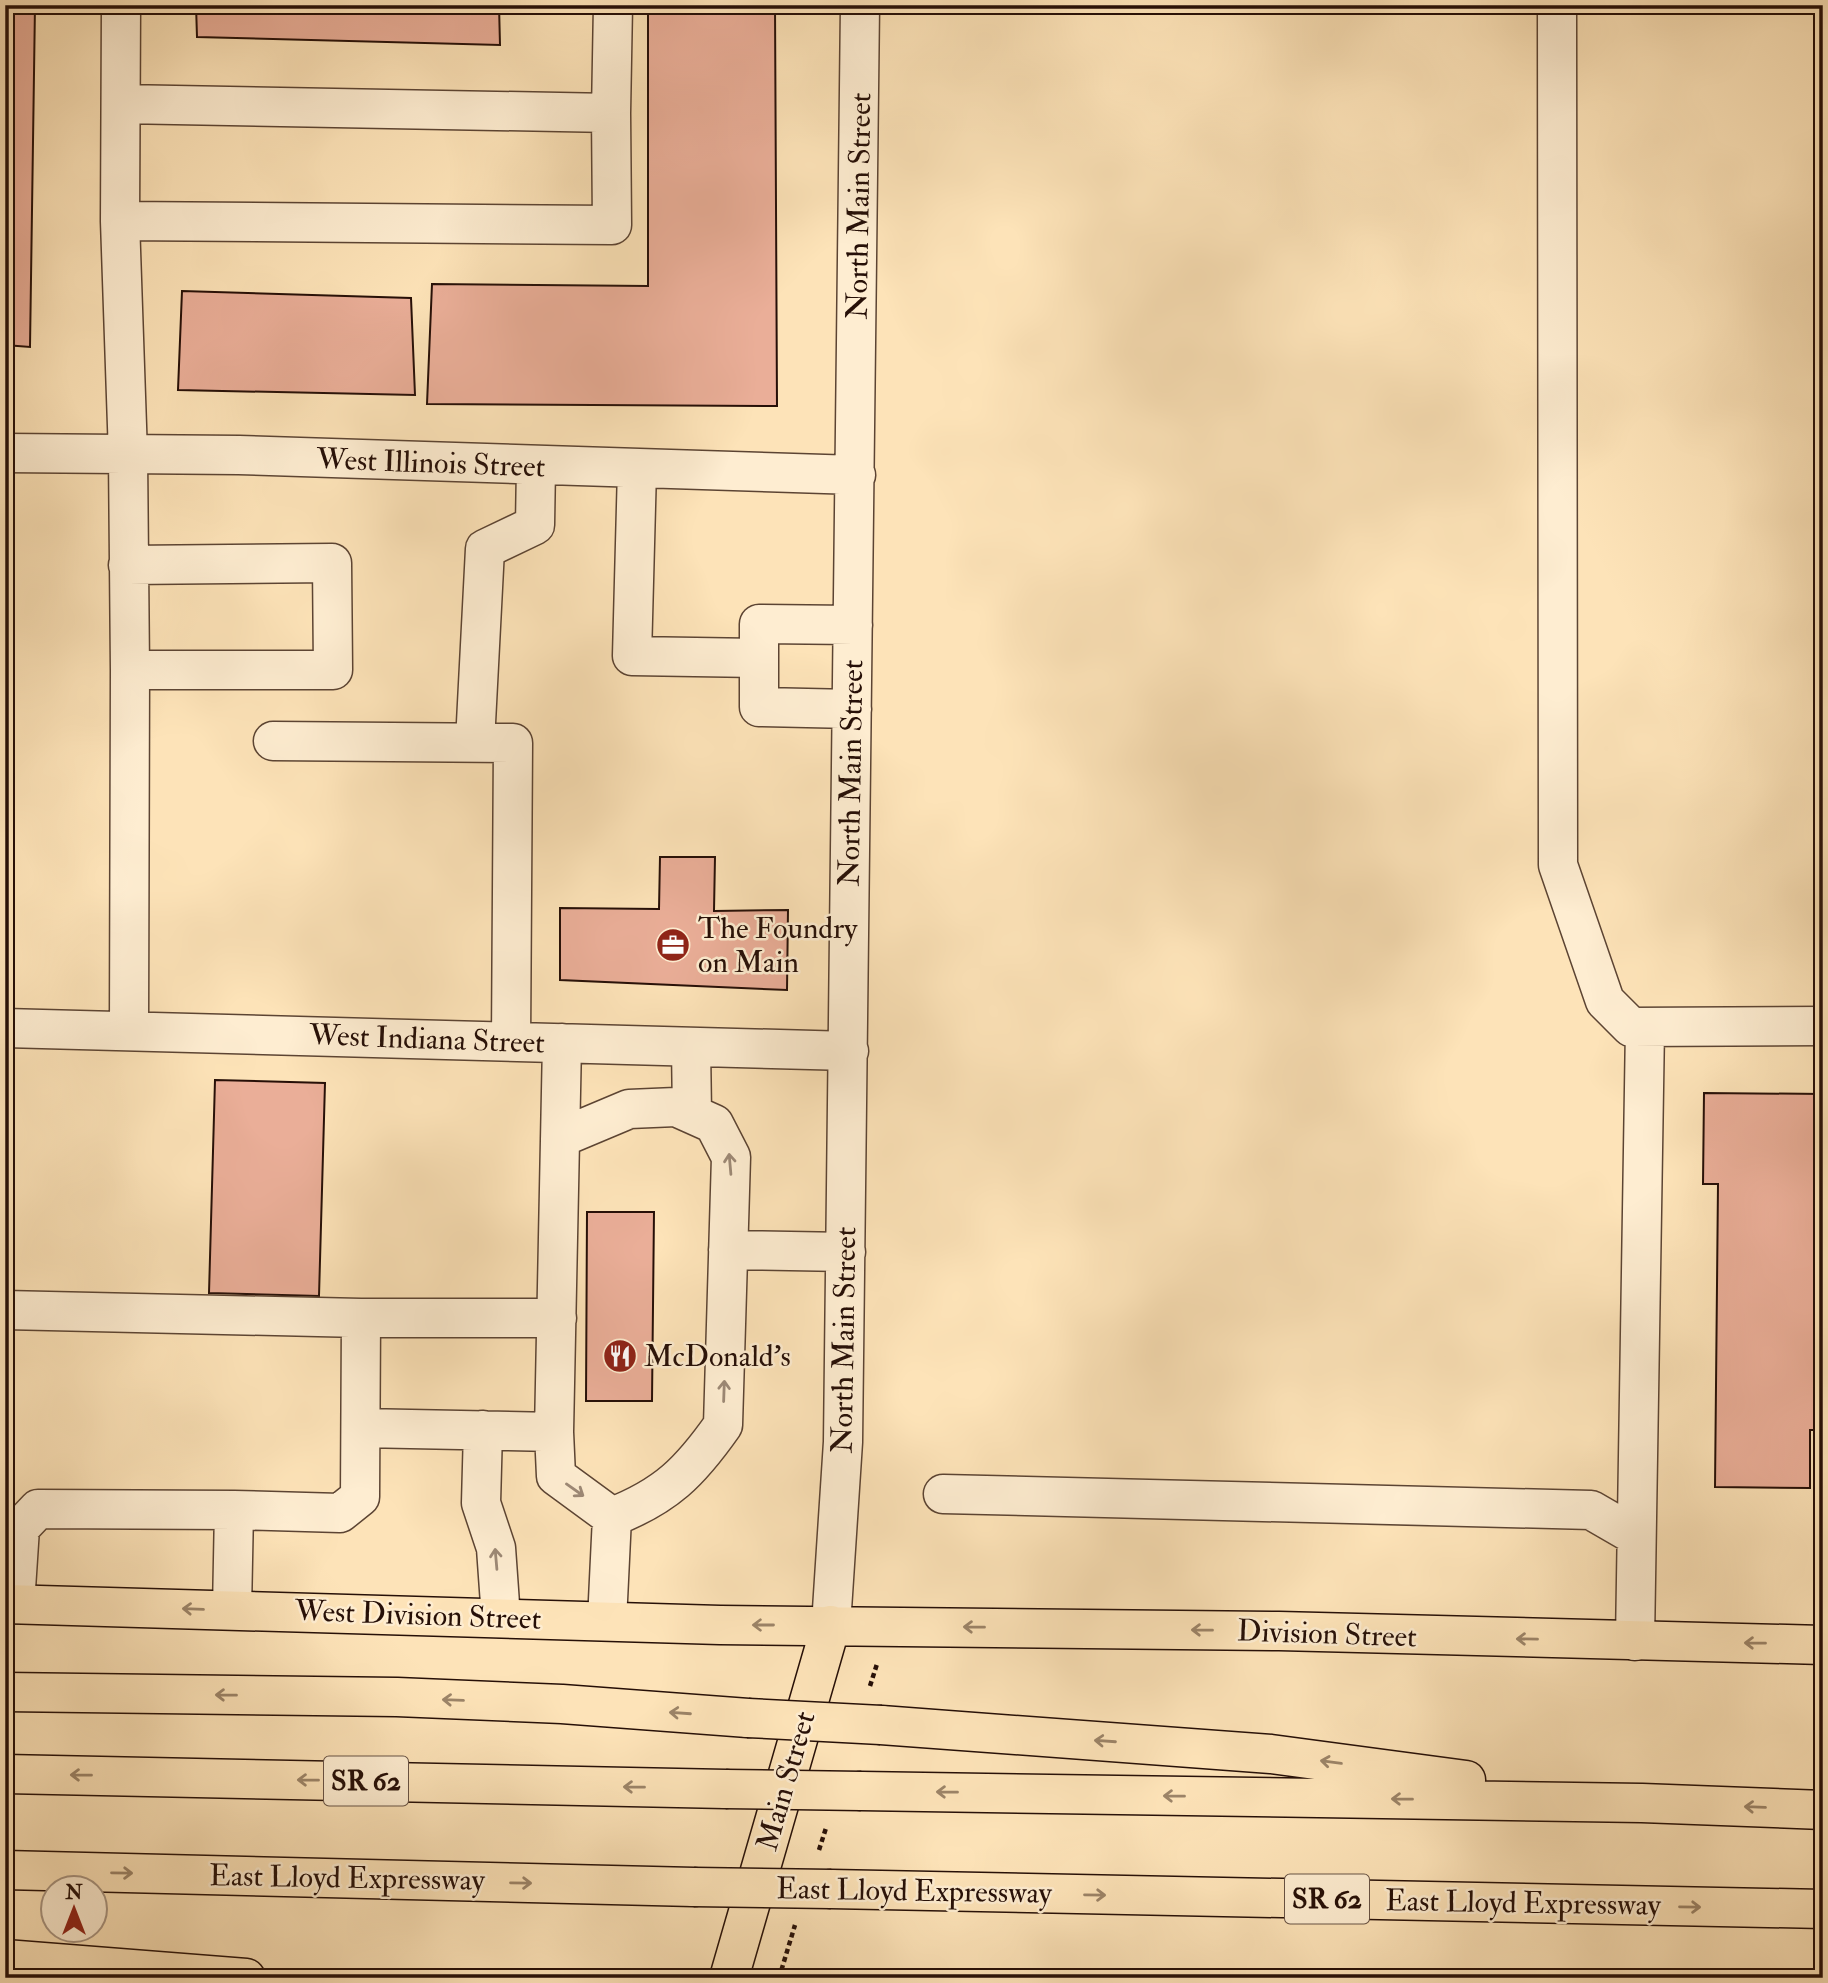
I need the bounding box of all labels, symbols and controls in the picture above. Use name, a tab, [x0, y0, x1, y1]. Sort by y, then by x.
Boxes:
street label: North Main Street	[839, 92, 879, 320]
street label: West Illinois Street	[315, 440, 546, 485]
street label: North Main Street	[831, 659, 871, 887]
place label: The Foundry on Main	[698, 910, 858, 981]
office icon: The Foundry on Main	[654, 926, 692, 964]
street label: West Indiana Street	[308, 1016, 546, 1062]
one-way arrow	[723, 1153, 736, 1176]
street label: North Main Street	[824, 1226, 864, 1454]
restaurant icon: McDonald's	[601, 1337, 639, 1375]
place label: McDonald's	[644, 1338, 791, 1375]
one-way arrow	[717, 1380, 731, 1403]
one-way arrow	[565, 1483, 584, 1497]
one-way arrow	[489, 1548, 502, 1571]
street label: West Division Street	[293, 1592, 542, 1638]
one-way arrow	[182, 1602, 205, 1615]
street label: Division Street	[1236, 1612, 1418, 1656]
one-way arrow	[752, 1618, 775, 1632]
one-way arrow	[963, 1620, 986, 1634]
one-way arrow	[1190, 1623, 1213, 1637]
one-way arrow	[1516, 1632, 1539, 1646]
one-way arrow	[1743, 1636, 1766, 1650]
one-way arrow	[215, 1688, 238, 1702]
one-way arrow	[442, 1693, 465, 1706]
one-way arrow	[670, 1706, 692, 1719]
street label: Main Street	[748, 1707, 824, 1855]
one-way arrow	[1093, 1735, 1116, 1748]
one-way arrow	[1320, 1755, 1343, 1768]
road number: SR 62	[324, 1756, 408, 1806]
one-way arrow	[70, 1768, 93, 1782]
one-way arrow	[297, 1773, 320, 1787]
one-way arrow	[622, 1780, 645, 1793]
one-way arrow	[936, 1786, 959, 1799]
one-way arrow	[1163, 1789, 1186, 1803]
one-way arrow	[1391, 1793, 1414, 1806]
one-way arrow	[1743, 1801, 1766, 1814]
street label: East Lloyd Expressway	[209, 1857, 486, 1899]
one-way arrow	[111, 1866, 134, 1879]
street label: East Lloyd Expressway	[776, 1870, 1053, 1912]
north arrow	[38, 1874, 108, 1944]
road number: SR 62	[1285, 1874, 1369, 1924]
one-way arrow	[510, 1876, 533, 1889]
text: N	[64, 1881, 83, 1905]
street label: East Lloyd Expressway	[1385, 1882, 1662, 1924]
one-way arrow	[1084, 1888, 1107, 1901]
one-way arrow	[1679, 1900, 1702, 1913]

